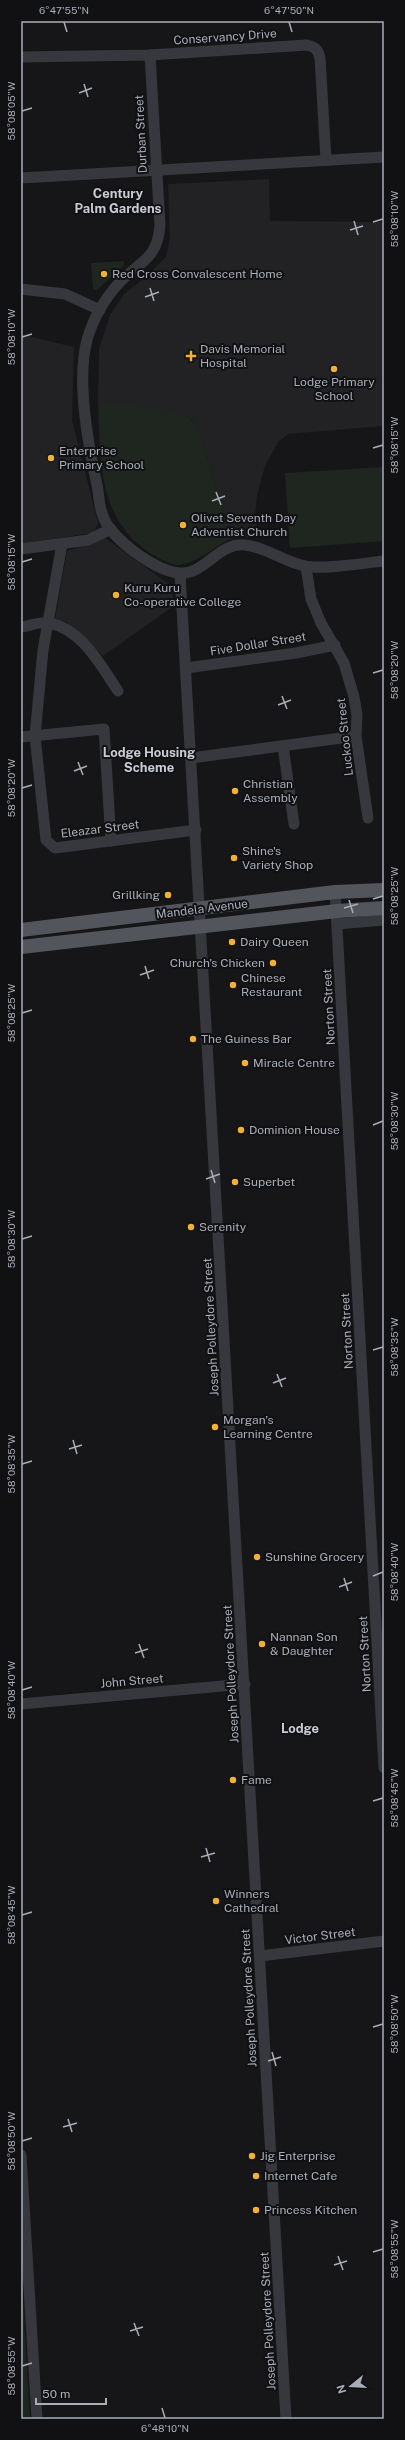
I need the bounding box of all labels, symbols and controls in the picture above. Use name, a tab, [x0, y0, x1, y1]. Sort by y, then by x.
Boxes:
text: 6°47'55"N	[39, 4, 89, 16]
text: 6°47'50"N	[264, 4, 314, 16]
street label: Conservancy Drive	[173, 26, 277, 48]
text: 58°08'05"W	[5, 81, 17, 140]
street label: Durban Street	[132, 94, 150, 174]
district label: Century Palm Gardens	[75, 186, 162, 216]
text: 58°08'10"W	[388, 190, 400, 247]
place label: Red Cross Convalescent Home	[112, 267, 283, 281]
marker: Red Cross Convalescent Home	[99, 269, 109, 279]
text: 58°08'10"W	[5, 308, 17, 365]
place label: Davis Memorial Hospital	[200, 342, 286, 370]
marker: Davis Memorial Hospital	[185, 350, 197, 362]
marker: Lodge Primary School	[329, 364, 339, 374]
place label: Lodge Primary School	[293, 375, 375, 403]
text: 58°08'15"W	[388, 416, 400, 473]
place label: Enterprise Primary School	[59, 444, 144, 472]
marker: Enterprise Primary School	[46, 453, 56, 463]
place label: Olivet Seventh Day Adventist Church	[191, 511, 297, 539]
marker: Olivet Seventh Day Adventist Church	[178, 520, 188, 530]
text: 58°08'15"W	[5, 533, 17, 590]
place label: Kuru Kuru Co-operative College	[124, 581, 241, 609]
marker: Kuru Kuru Co-operative College	[111, 590, 121, 600]
street label: Five Dollar Street	[209, 629, 307, 659]
text: 58°08'20"W	[388, 640, 400, 699]
street label: Luckoo Street	[334, 697, 356, 777]
district label: Lodge Housing Scheme	[103, 745, 195, 775]
text: 58°08'20"W	[5, 758, 17, 817]
place label: Christian Assembly	[243, 777, 298, 805]
marker: Christian Assembly	[230, 786, 240, 796]
street label: Eleazar Street	[60, 817, 140, 841]
place label: Shine's Variety Shop	[242, 844, 313, 872]
marker: Shine's Variety Shop	[229, 853, 239, 863]
text: 58°08'25"W	[388, 866, 400, 925]
place label: Grillking	[112, 888, 160, 902]
marker: Grillking	[163, 890, 173, 900]
street label: Mandela Avenue	[155, 896, 249, 922]
place label: Dairy Queen	[240, 935, 309, 949]
marker: Dairy Queen	[227, 937, 237, 947]
place label: Church's Chicken	[170, 956, 265, 970]
marker: Church's Chicken	[268, 958, 278, 968]
street label: Norton Street	[320, 968, 338, 1046]
place label: Chinese Restaurant	[241, 971, 303, 999]
marker: Chinese Restaurant	[228, 980, 238, 990]
text: 58°08'25"W	[5, 983, 17, 1042]
place label: The Guiness Bar	[201, 1032, 292, 1046]
marker: The Guiness Bar	[188, 1034, 198, 1044]
place label: Miracle Centre	[253, 1056, 335, 1070]
marker: Miracle Centre	[240, 1058, 250, 1068]
text: 58°08'30"W	[388, 1091, 400, 1150]
place label: Dominion House	[249, 1123, 340, 1137]
marker: Dominion House	[236, 1125, 246, 1135]
place label: Superbet	[243, 1175, 295, 1189]
marker: Superbet	[230, 1177, 240, 1187]
text: 58°08'30"W	[5, 1209, 17, 1268]
place label: Serenity	[199, 1220, 247, 1234]
marker: Serenity	[186, 1222, 196, 1232]
street label: Joseph Polleydore Street	[200, 1257, 222, 1397]
street label: Norton Street	[338, 1292, 356, 1370]
text: 58°08'35"W	[388, 1317, 400, 1377]
place label: Morgan’s Learning Centre	[223, 1413, 313, 1441]
marker: Morgan’s Learning Centre	[210, 1422, 220, 1432]
text: 58°08'35"W	[5, 1434, 17, 1494]
text: 58°08'40"W	[388, 1542, 400, 1601]
place label: Sunshine Grocery	[265, 1550, 365, 1564]
marker: Sunshine Grocery	[252, 1552, 262, 1562]
street label: Joseph Polleydore Street	[220, 1604, 242, 1744]
street label: Norton Street	[356, 1615, 374, 1693]
place label: Nannan Son & Daughter	[270, 1630, 338, 1658]
marker: Nannan Son & Daughter	[257, 1639, 267, 1649]
text: 58°08'40"W	[5, 1660, 17, 1719]
street label: John Street	[100, 1671, 164, 1691]
district label: Lodge	[281, 1721, 319, 1736]
text: 58°08'45"W	[388, 1768, 400, 1827]
place label: Fame	[241, 1773, 272, 1787]
marker: Fame	[228, 1775, 238, 1785]
text: 58°08'45"W	[5, 1885, 17, 1944]
place label: Winners Cathedral	[224, 1887, 279, 1915]
marker: Winners Cathedral	[211, 1896, 221, 1906]
street label: Victor Street	[284, 1925, 357, 1947]
street label: Joseph Polleydore Street	[238, 1928, 260, 2068]
text: 58°08'50"W	[388, 1994, 400, 2053]
text: 58°08'50"W	[5, 2111, 17, 2170]
place label: Jig Enterprise	[260, 2149, 336, 2163]
marker: Jig Enterprise	[247, 2151, 257, 2161]
place label: Internet Cafe	[264, 2169, 337, 2183]
marker: Internet Cafe	[251, 2171, 261, 2181]
place label: Princess Kitchen	[264, 2203, 357, 2217]
marker: Princess Kitchen	[251, 2205, 261, 2215]
text: 58°08'55"W	[388, 2219, 400, 2279]
street label: Joseph Polleydore Street	[257, 2251, 279, 2391]
text: 58°08'55"W	[5, 2336, 17, 2396]
north arrow	[331, 2366, 371, 2406]
scale bar	[36, 2380, 106, 2406]
text: N	[334, 2383, 349, 2395]
text: 50 m	[42, 2387, 70, 2401]
text: 6°48'10"N	[141, 2422, 189, 2434]

